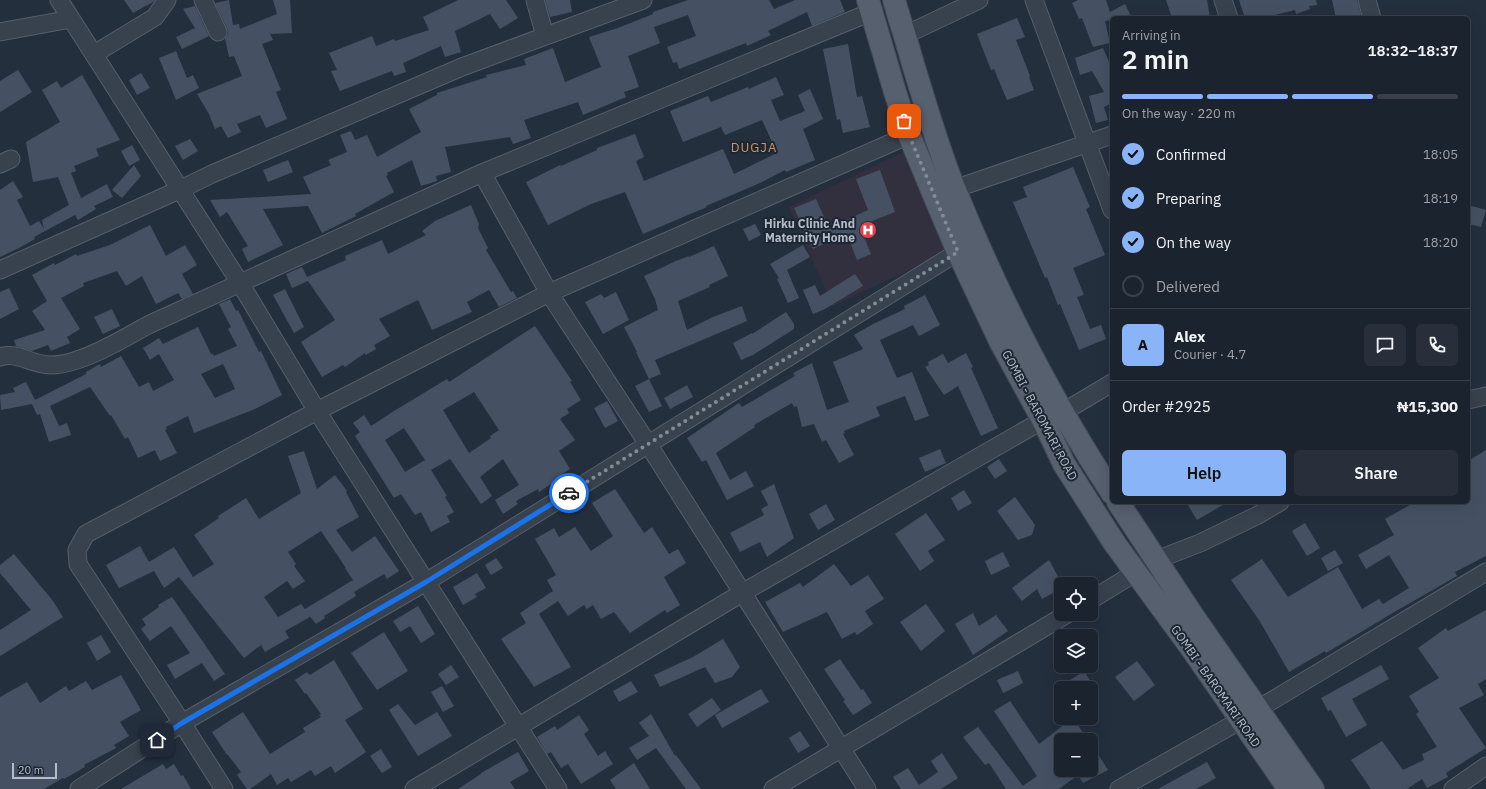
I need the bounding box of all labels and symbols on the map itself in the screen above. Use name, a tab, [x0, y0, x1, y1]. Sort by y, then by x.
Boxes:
pin	[887, 104, 921, 138]
district label: DUGJA	[731, 139, 777, 156]
place label: Hirku Clinic And Maternity Home	[764, 216, 855, 245]
hospital icon: Hirku Clinic And Maternity Home	[858, 220, 878, 240]
street label: GOMBI - BAROMARI ROAD	[999, 347, 1081, 483]
courier	[549, 473, 589, 513]
street label: GOMBI - BAROMARI ROAD	[1168, 622, 1264, 750]
pin	[140, 723, 174, 757]
scale bar	[12, 761, 57, 780]

